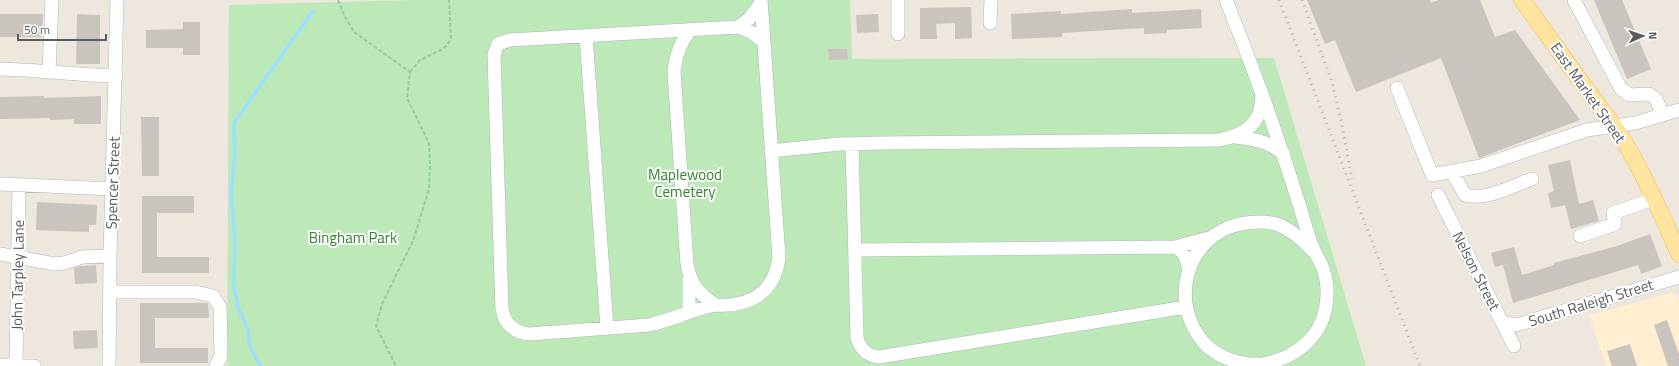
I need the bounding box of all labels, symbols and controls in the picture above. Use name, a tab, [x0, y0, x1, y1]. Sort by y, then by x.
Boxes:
scale bar	[18, 16, 106, 42]
north arrow	[1623, 16, 1663, 56]
text: 50 m	[24, 20, 50, 39]
text: N	[1645, 31, 1661, 40]
street label: East Market Street	[1545, 38, 1632, 148]
street label: Spencer Street	[99, 135, 126, 230]
park label: Maplewood Cemetery	[648, 163, 722, 203]
street label: John Tarpley Lane	[5, 220, 30, 330]
park label: Bingham Park	[309, 226, 397, 249]
street label: Nelson Street	[1447, 227, 1507, 315]
street label: South Raleigh Street	[1526, 272, 1657, 332]

